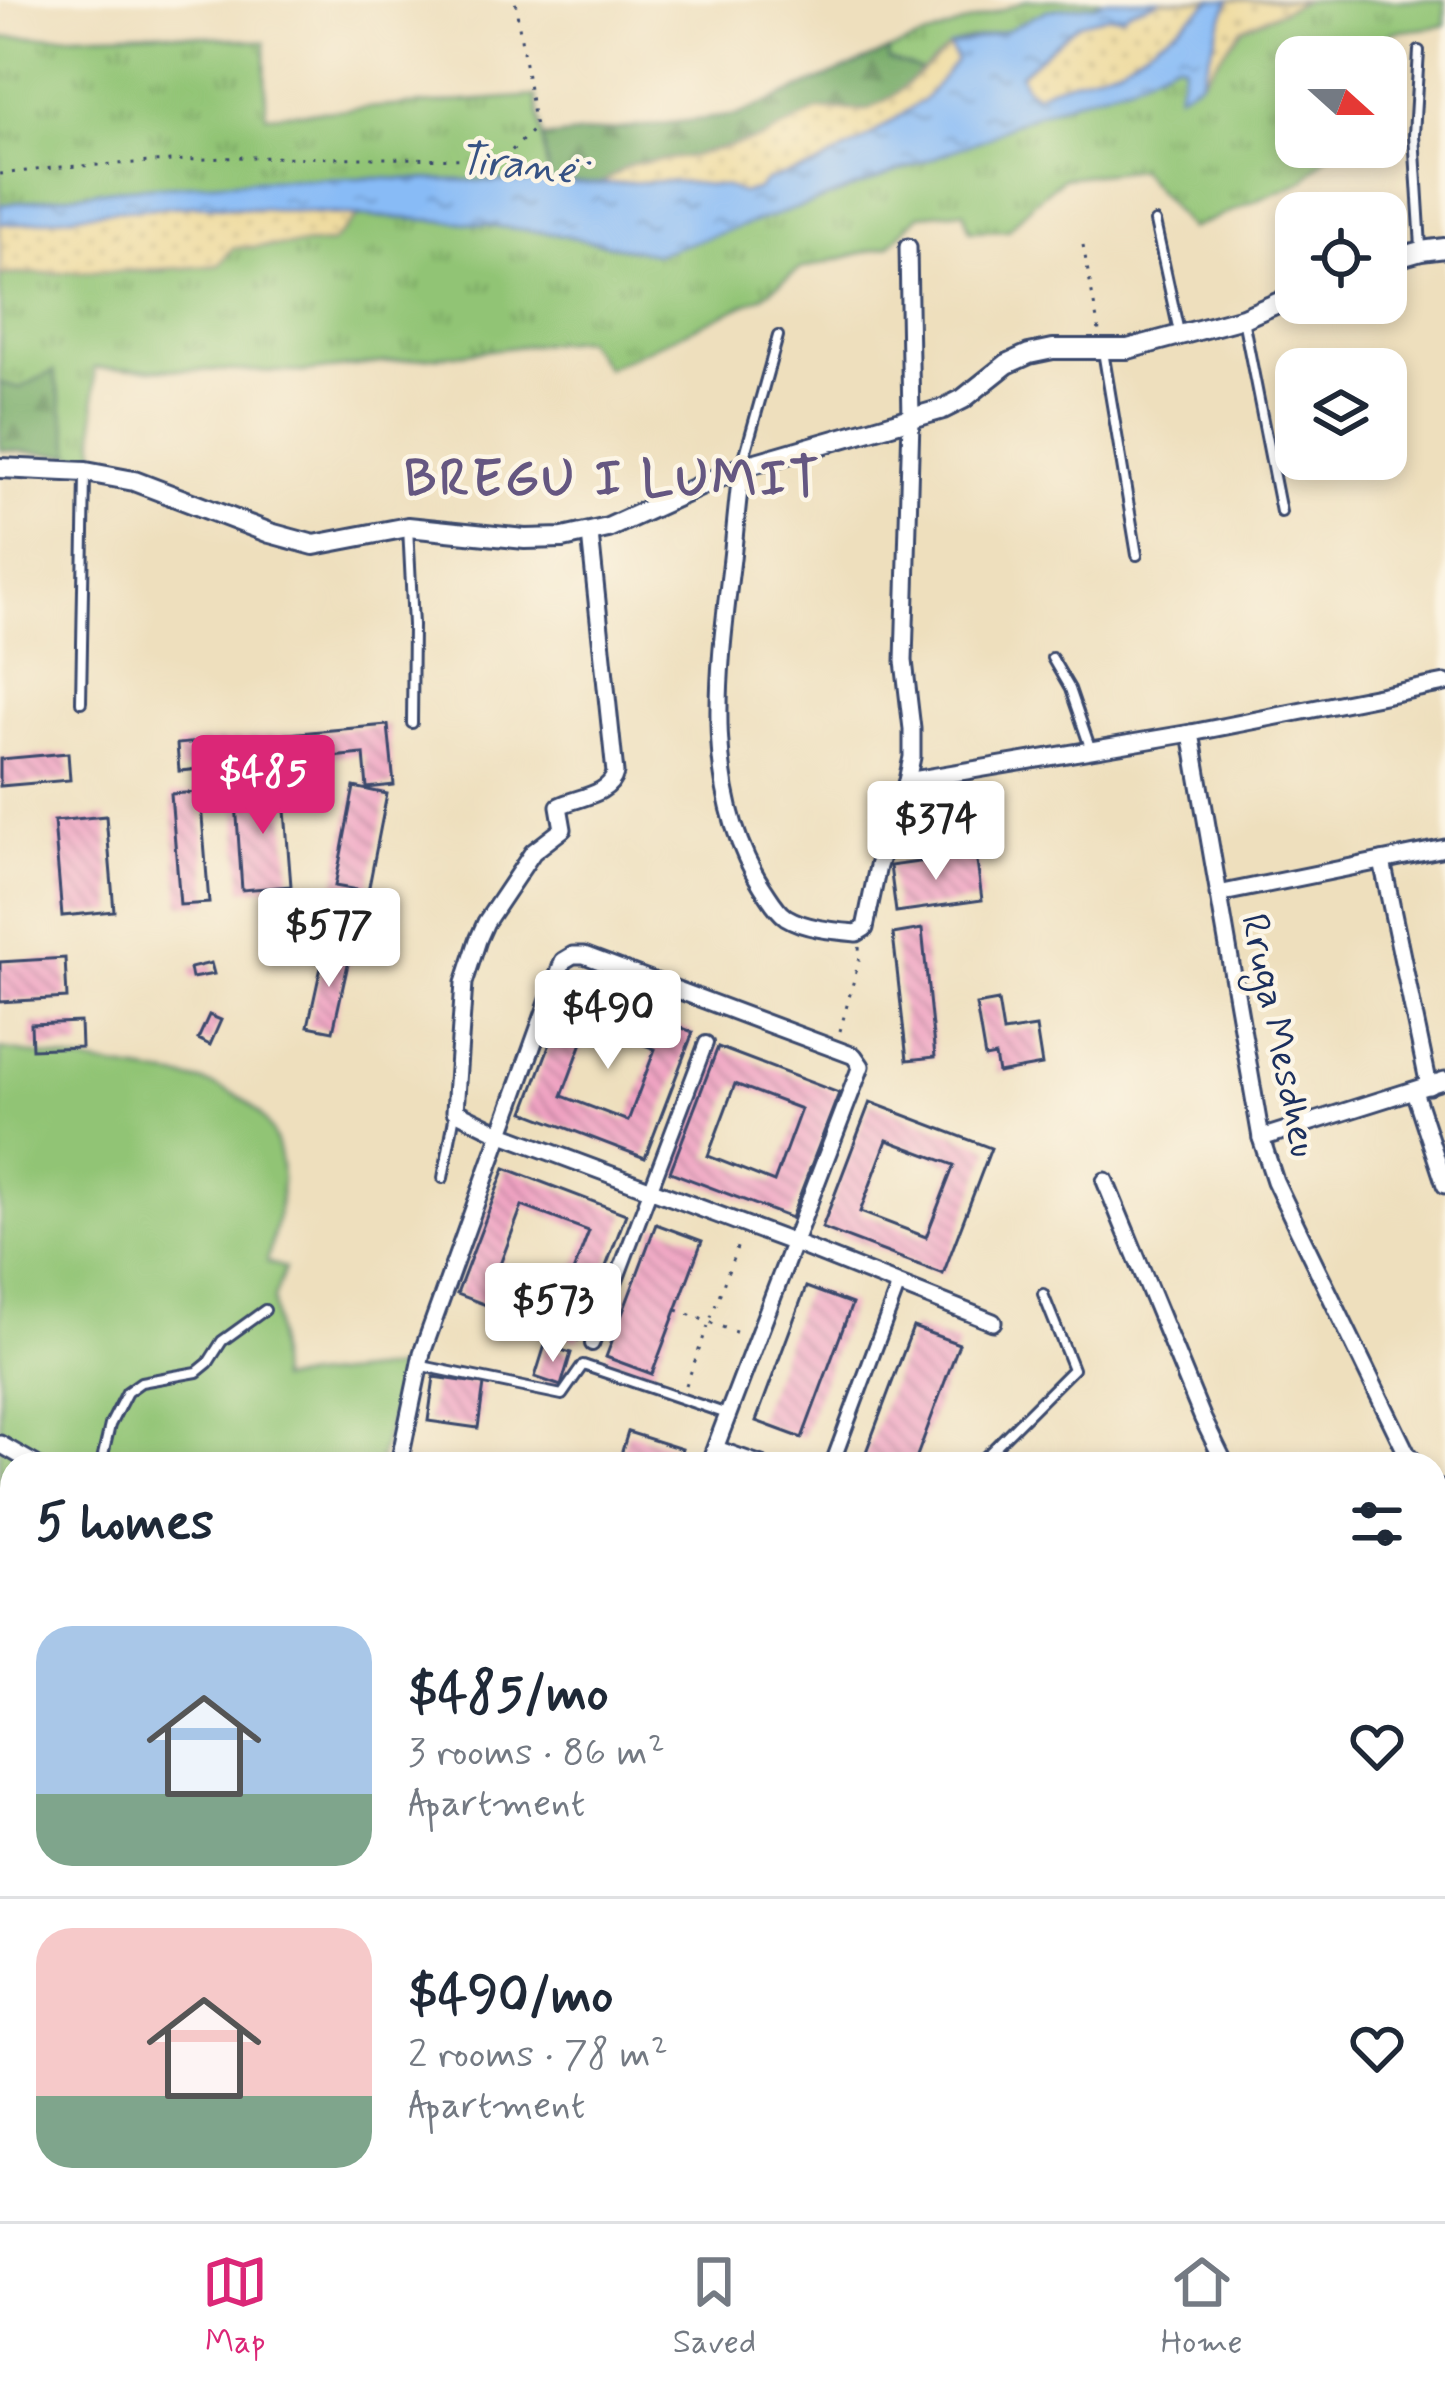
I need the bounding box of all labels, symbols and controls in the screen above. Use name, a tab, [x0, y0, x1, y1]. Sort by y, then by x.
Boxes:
north arrow	[1275, 36, 1407, 168]
map controls	[1275, 36, 1407, 480]
water label: Tiranë	[456, 133, 594, 200]
button: locate	[1275, 192, 1407, 324]
button: layers	[1275, 348, 1407, 480]
district label: BREGU I LUMIT	[404, 448, 822, 514]
pin: $485	[192, 735, 334, 837]
text: $485	[219, 748, 307, 799]
pin: $374	[865, 781, 1007, 883]
text: $374	[894, 794, 978, 845]
pin: $577	[258, 888, 400, 990]
text: $577	[285, 901, 373, 952]
street label: Rruga Mesdheu	[1224, 909, 1328, 1163]
pin: $490	[537, 970, 679, 1072]
text: $490	[562, 983, 654, 1034]
pin: $573	[482, 1263, 624, 1365]
text: $573	[512, 1276, 594, 1327]
text: 5 homes	[36, 1491, 214, 1557]
icon: filters	[1344, 1491, 1410, 1557]
text: $485/mo	[408, 1662, 609, 1728]
icon: home	[132, 1674, 276, 1818]
icon: heart	[1344, 1713, 1410, 1779]
text: 3 rooms · 86 m²	[408, 1728, 665, 1779]
text: Apartment	[408, 1779, 585, 1830]
text: $490/mo	[408, 1964, 613, 2030]
icon: home	[132, 1976, 276, 2120]
icon: heart	[1344, 2015, 1410, 2081]
text: 2 rooms · 78 m²	[408, 2030, 668, 2081]
text: Apartment	[408, 2081, 585, 2132]
tab: Map	[202, 2249, 268, 2365]
tab: Saved	[673, 2249, 756, 2365]
tab: Home	[1161, 2249, 1243, 2365]

